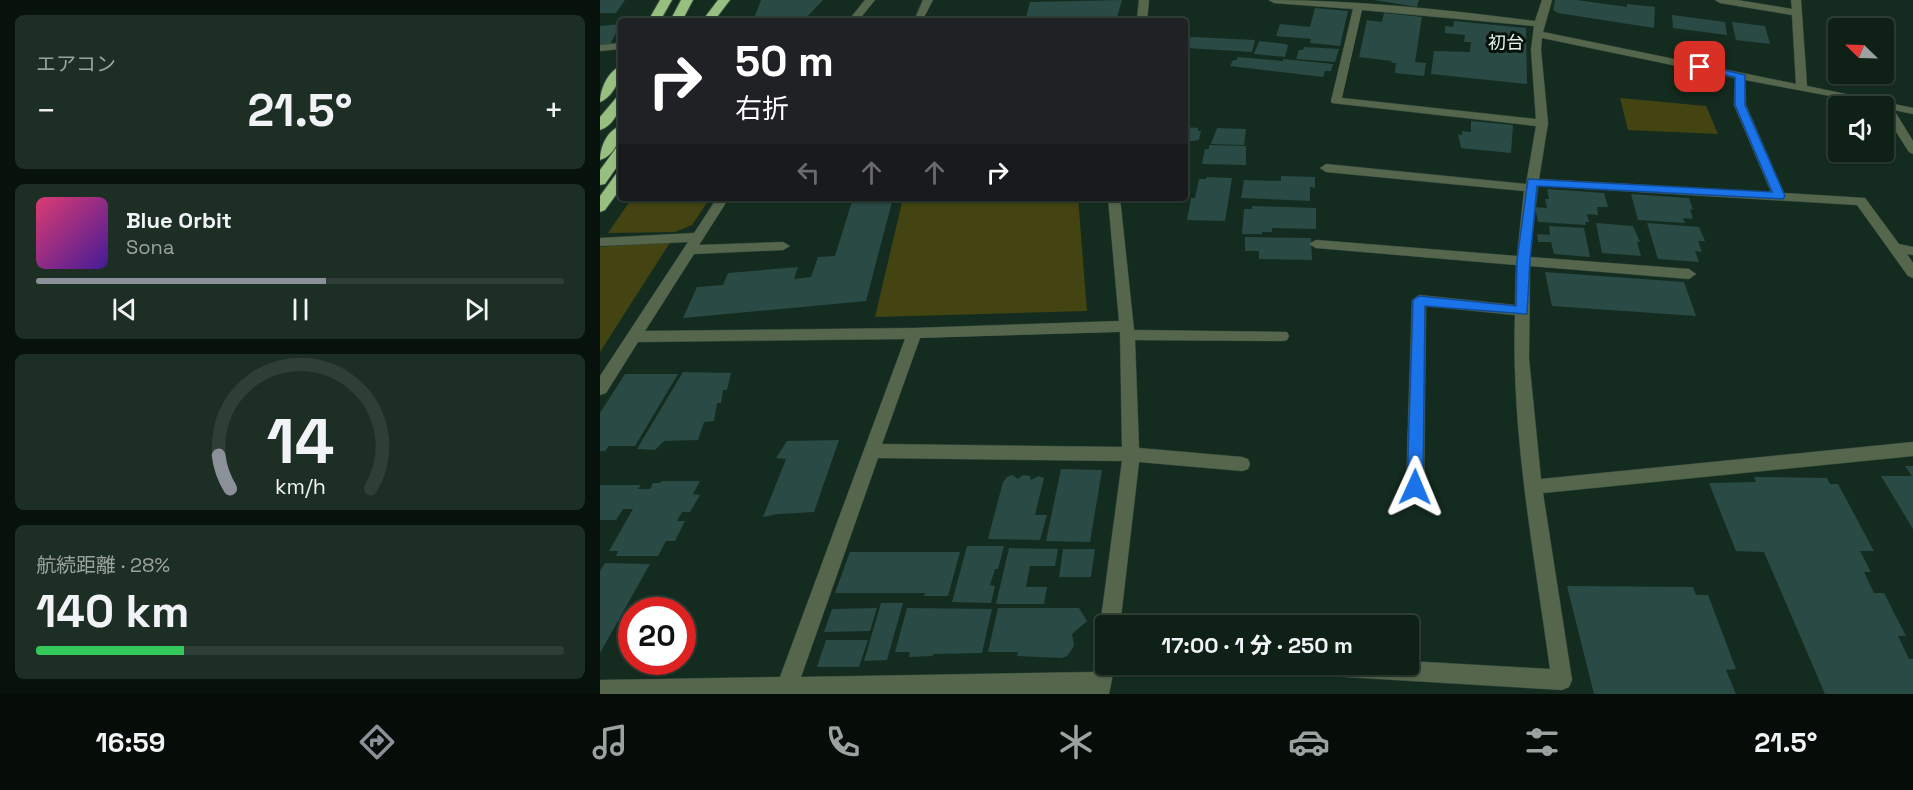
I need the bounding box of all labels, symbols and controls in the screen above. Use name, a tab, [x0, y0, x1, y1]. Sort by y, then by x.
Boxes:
north arrow	[1828, 18, 1894, 84]
map controls	[1828, 18, 1894, 162]
district label: 初台	[1488, 31, 1524, 54]
text: 50 m	[735, 35, 834, 88]
pin	[1674, 41, 1725, 92]
icon: right	[636, 42, 714, 120]
icon: arrive	[1683, 50, 1716, 83]
text: エアコン	[36, 51, 116, 77]
text: 21.5°	[247, 82, 353, 139]
text: −	[36, 90, 56, 132]
text: +	[544, 90, 564, 132]
text: 右折	[735, 91, 789, 126]
button: sound	[1828, 96, 1894, 162]
icon: left	[792, 156, 825, 189]
icon: ahead	[855, 156, 888, 189]
icon: ahead	[918, 156, 951, 189]
icon: right	[981, 156, 1014, 189]
text: Blue Orbit	[126, 206, 232, 234]
text: Sona	[126, 234, 174, 260]
icon: previous	[108, 293, 141, 326]
icon: pause	[284, 293, 317, 326]
icon: next	[460, 293, 493, 326]
text: 14	[266, 402, 334, 481]
position arrow	[1383, 455, 1447, 519]
text: km/h	[274, 473, 326, 500]
text: 航続距離 · 28%	[36, 552, 170, 578]
text: 140 km	[36, 583, 189, 640]
speed limit sign: 20	[618, 597, 696, 675]
text: 17:00 · 1 分 · 250 m	[1161, 631, 1353, 659]
icon: directions	[356, 721, 398, 763]
icon: music	[589, 721, 631, 763]
icon: phone	[822, 721, 864, 763]
icon: climate	[1055, 721, 1097, 763]
icon: car	[1288, 721, 1330, 763]
icon: filters	[1521, 721, 1563, 763]
text: 16:59	[96, 725, 165, 760]
text: 21.5°	[1754, 725, 1817, 760]

